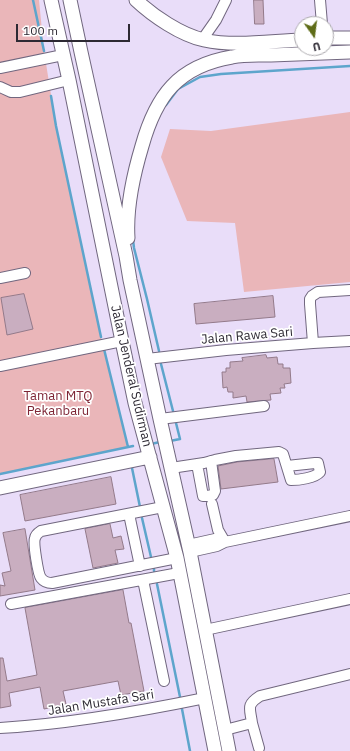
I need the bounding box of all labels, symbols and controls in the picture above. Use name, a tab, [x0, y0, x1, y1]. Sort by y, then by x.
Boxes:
scale bar	[18, 16, 132, 42]
north arrow	[294, 16, 334, 56]
text: 100 m	[23, 23, 58, 38]
text: U	[311, 39, 322, 54]
street label: Jalan Jenderal Sudirman	[107, 304, 155, 448]
street label: Jalan Rawa Sari	[201, 324, 293, 348]
park label: Taman MTQ Pekanbaru	[23, 388, 93, 419]
street label: Jalan Mustafa Sari	[47, 687, 155, 719]

